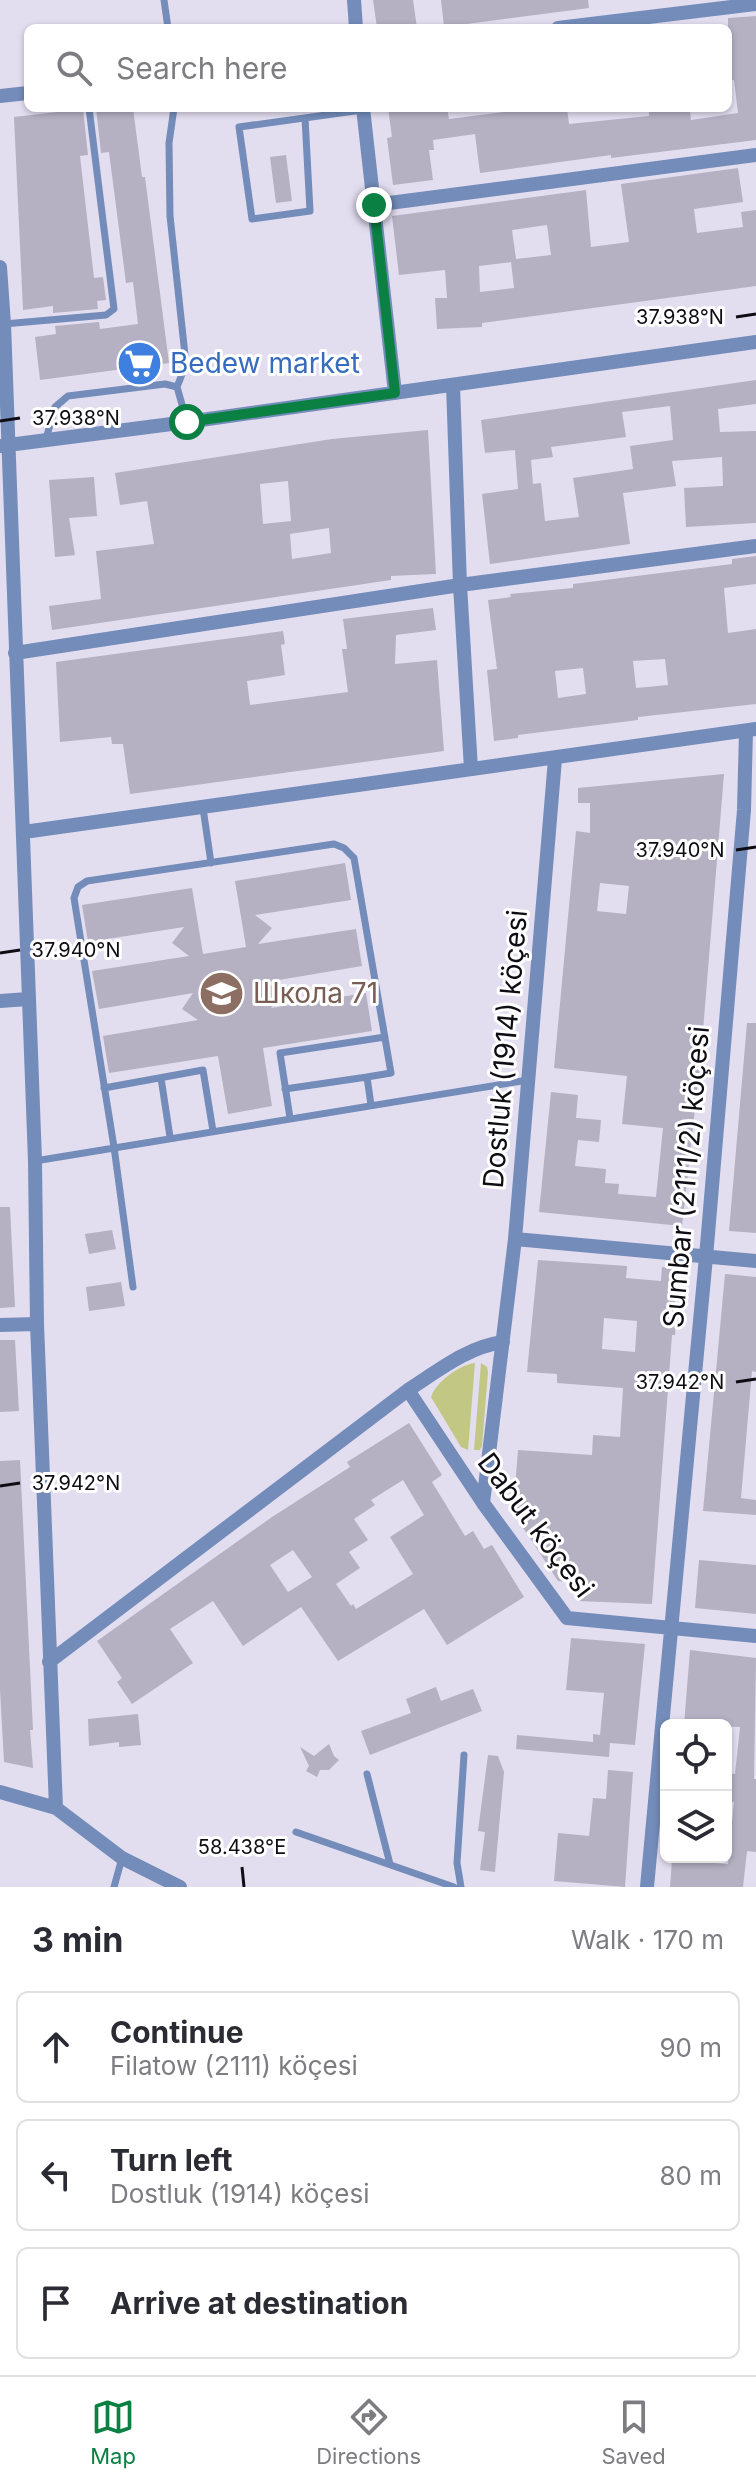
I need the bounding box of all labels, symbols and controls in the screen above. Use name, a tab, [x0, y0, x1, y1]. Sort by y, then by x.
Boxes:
search box	[24, 24, 732, 112]
icon: search	[52, 46, 96, 90]
text: Search here	[116, 50, 288, 86]
route end	[356, 187, 392, 223]
text: 37.938°N	[636, 305, 724, 329]
supermarket icon: Bedew market	[115, 339, 163, 387]
place label: Bedew market	[170, 346, 360, 380]
route start	[169, 404, 205, 440]
text: 37.938°N	[32, 406, 120, 430]
text: 37.940°N	[636, 838, 724, 862]
street label: Dostluk (1914) köçesi	[476, 908, 534, 1190]
text: 37.940°N	[32, 938, 120, 962]
school or university icon: Школа 71	[198, 969, 246, 1017]
place label: Школа 71	[253, 976, 378, 1010]
street label: Sumbar (2111/2) köçesi	[656, 1025, 716, 1329]
text: 37.942°N	[636, 1370, 724, 1394]
street label: Dabut köçesi	[471, 1446, 601, 1604]
text: 37.942°N	[32, 1471, 120, 1495]
map controls	[660, 1719, 732, 1863]
button: locate	[660, 1719, 732, 1791]
button: layers	[660, 1791, 732, 1863]
text: 58.438°E	[198, 1835, 286, 1859]
text: 3 min	[32, 1919, 123, 1960]
text: Walk · 170 m	[571, 1924, 724, 1955]
text: Continue	[110, 2014, 244, 2050]
icon: ahead	[34, 2025, 78, 2069]
text: 90 m	[659, 2032, 722, 2063]
text: Filatow (2111) köçesi	[110, 2050, 358, 2081]
text: Turn left	[110, 2142, 232, 2178]
icon: left	[34, 2153, 78, 2197]
text: 80 m	[659, 2160, 722, 2191]
text: Dostluk (1914) köçesi	[110, 2178, 370, 2209]
icon: arrive	[34, 2281, 78, 2325]
text: Arrive at destination	[110, 2285, 408, 2321]
tab: Map	[90, 2395, 136, 2469]
tab: Directions	[316, 2395, 421, 2469]
tab: Saved	[601, 2395, 666, 2469]

